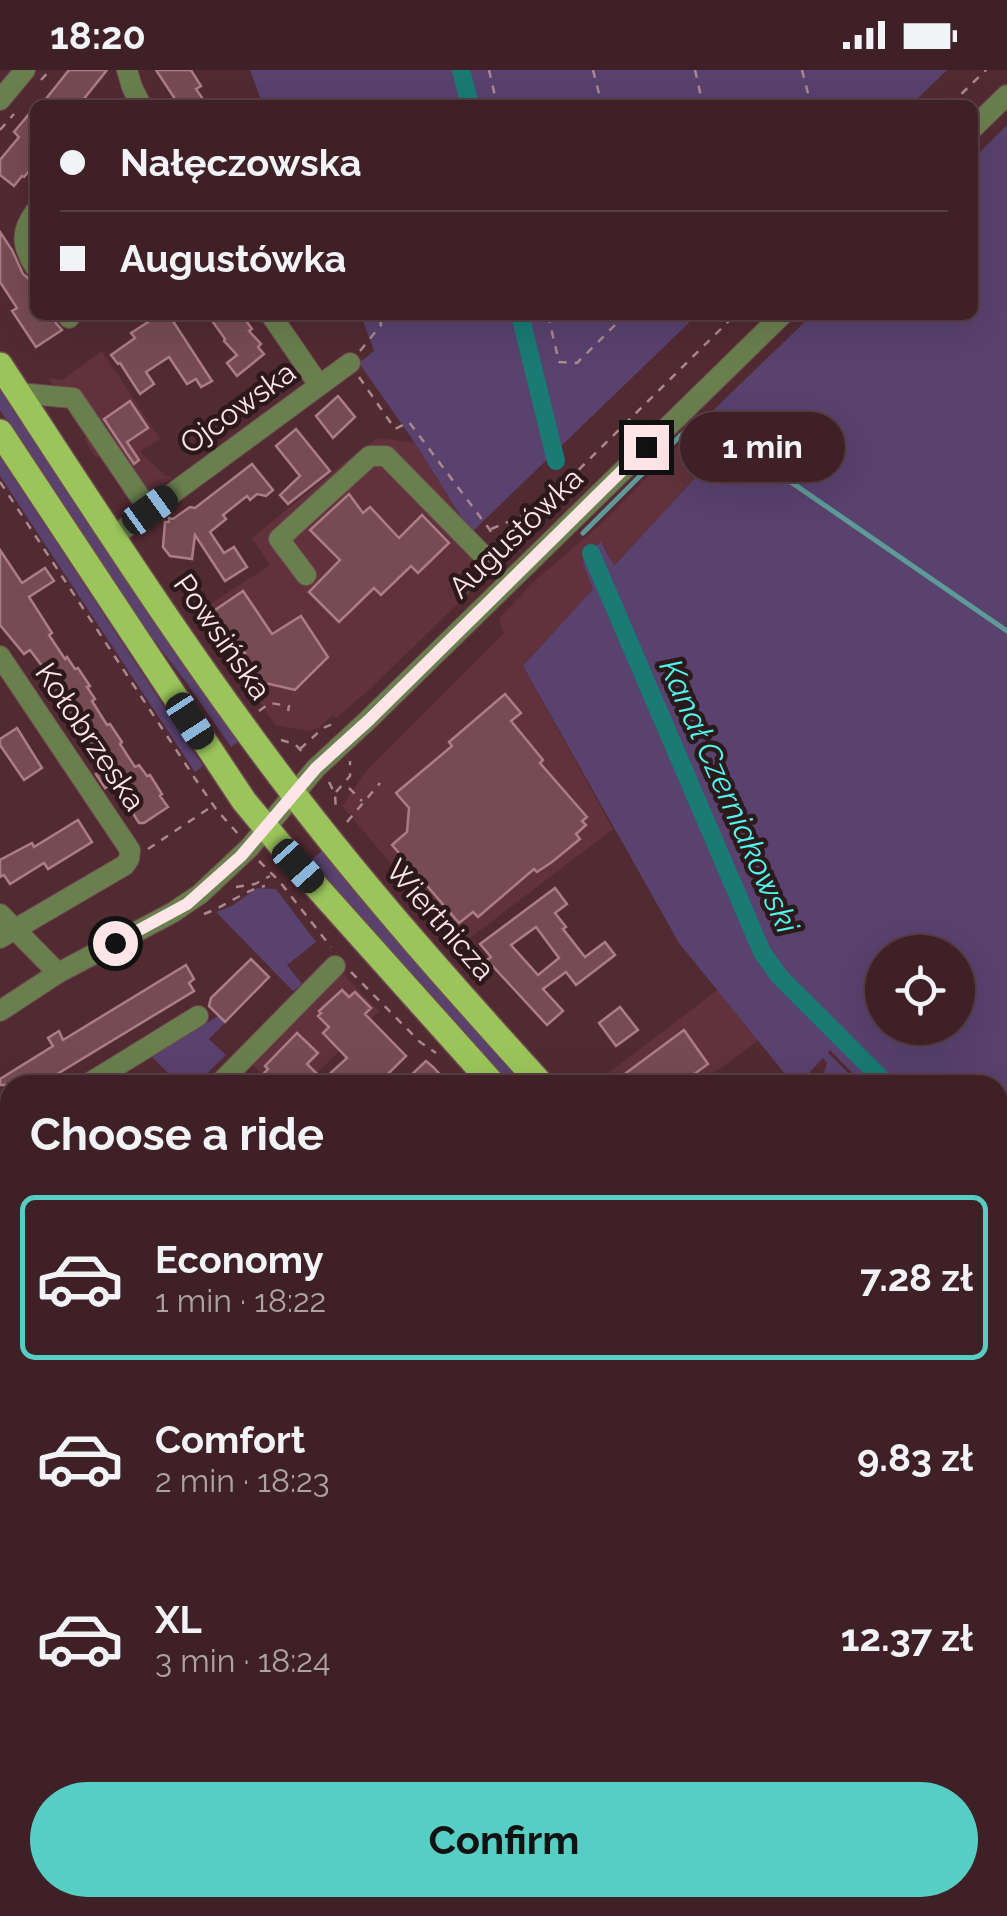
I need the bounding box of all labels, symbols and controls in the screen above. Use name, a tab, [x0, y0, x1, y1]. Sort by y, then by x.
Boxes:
text: 18:20	[50, 13, 146, 58]
text: Nałęczowska	[120, 140, 362, 185]
text: Augustówka	[120, 236, 346, 281]
street label: Ojcowska	[173, 354, 302, 461]
callout: 1 min	[681, 412, 846, 482]
route end	[624, 425, 669, 470]
text: 1 min	[722, 428, 803, 465]
street label: Augustówka	[442, 460, 590, 605]
car	[117, 480, 183, 540]
street label: Powsińska	[167, 567, 278, 706]
water label: Kanał Czerniakowski	[652, 653, 807, 940]
street label: Kołobrzeska	[28, 656, 153, 817]
car	[161, 688, 219, 754]
car	[267, 834, 329, 898]
street label: Wiertnicza	[379, 852, 502, 987]
route start	[93, 921, 138, 966]
map controls	[865, 935, 975, 1045]
button: locate	[865, 935, 975, 1045]
text: Choose a ride	[30, 1108, 324, 1161]
icon: car	[35, 1233, 125, 1323]
text: Economy	[155, 1237, 324, 1282]
text: 7.28 zł	[860, 1255, 973, 1300]
text: 1 min · 18:22	[155, 1282, 326, 1319]
icon: car	[35, 1413, 125, 1503]
text: Comfort	[155, 1417, 305, 1462]
text: 9.83 zł	[857, 1435, 973, 1480]
text: 2 min · 18:23	[155, 1462, 330, 1499]
icon: car	[35, 1593, 125, 1683]
text: XL	[155, 1597, 202, 1642]
text: 12.37 zł	[841, 1615, 973, 1660]
text: 3 min · 18:24	[155, 1642, 331, 1679]
button: Confirm	[30, 1782, 978, 1897]

